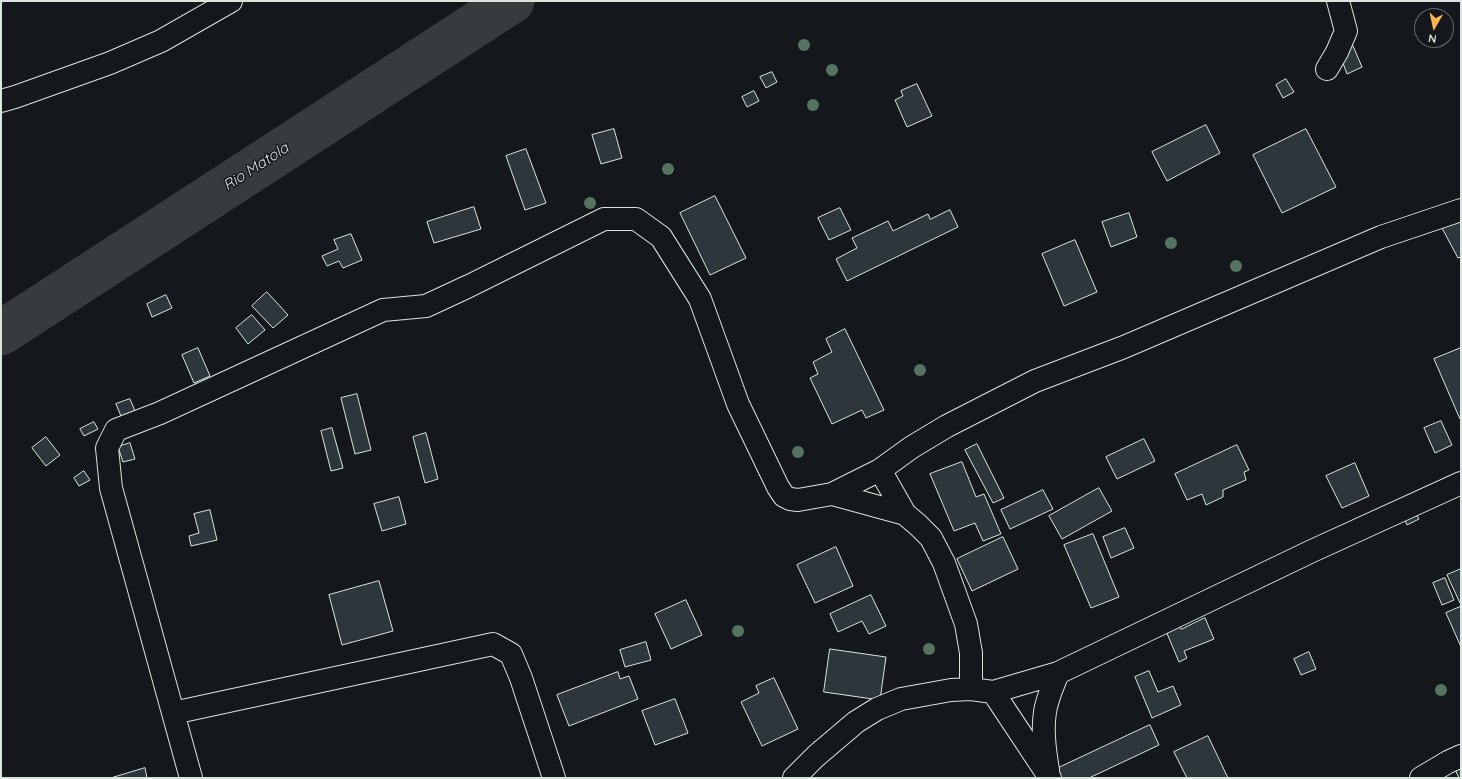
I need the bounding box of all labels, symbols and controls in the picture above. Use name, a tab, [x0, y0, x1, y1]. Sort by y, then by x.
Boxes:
north arrow	[1414, 8, 1454, 48]
text: N	[1427, 31, 1437, 46]
water label: Rio Matola	[220, 139, 292, 195]

